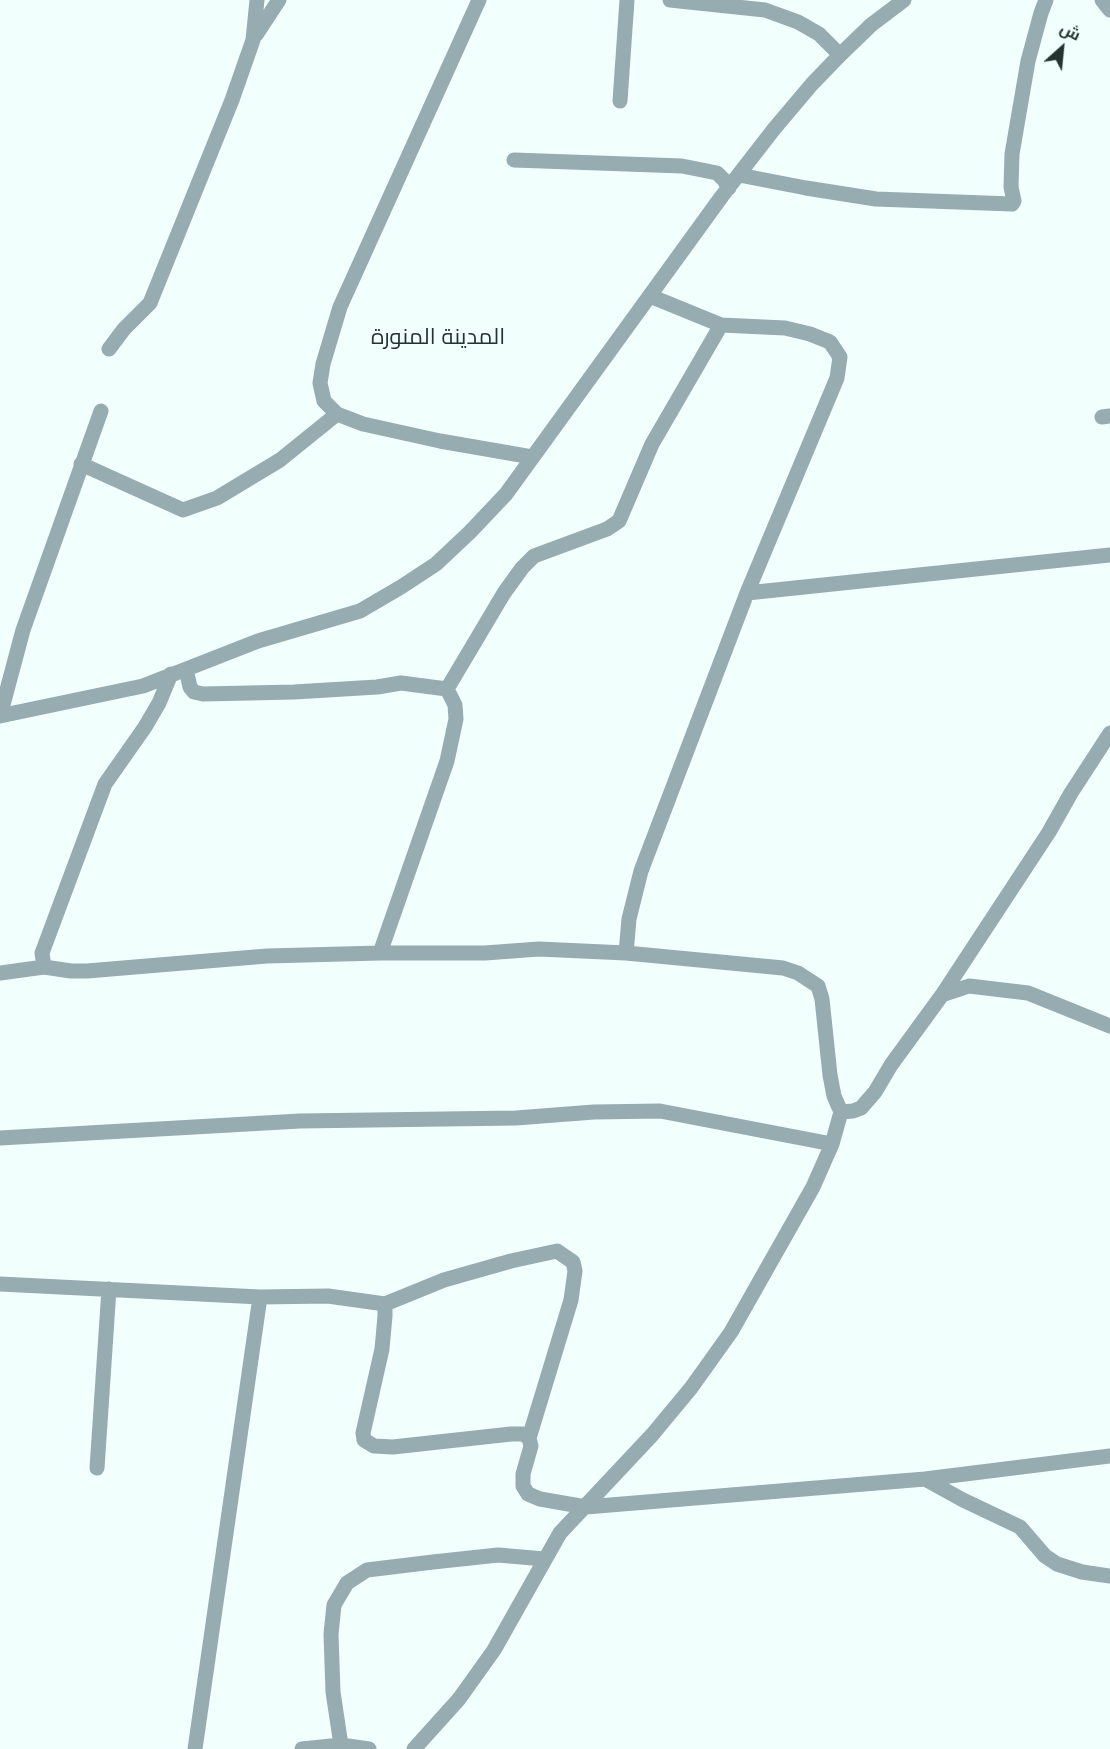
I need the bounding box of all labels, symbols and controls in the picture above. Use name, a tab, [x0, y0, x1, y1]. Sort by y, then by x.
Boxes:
north arrow	[1032, 18, 1092, 78]
text: ش	[1057, 18, 1084, 45]
district label: المدينة المنورة	[371, 325, 505, 351]

